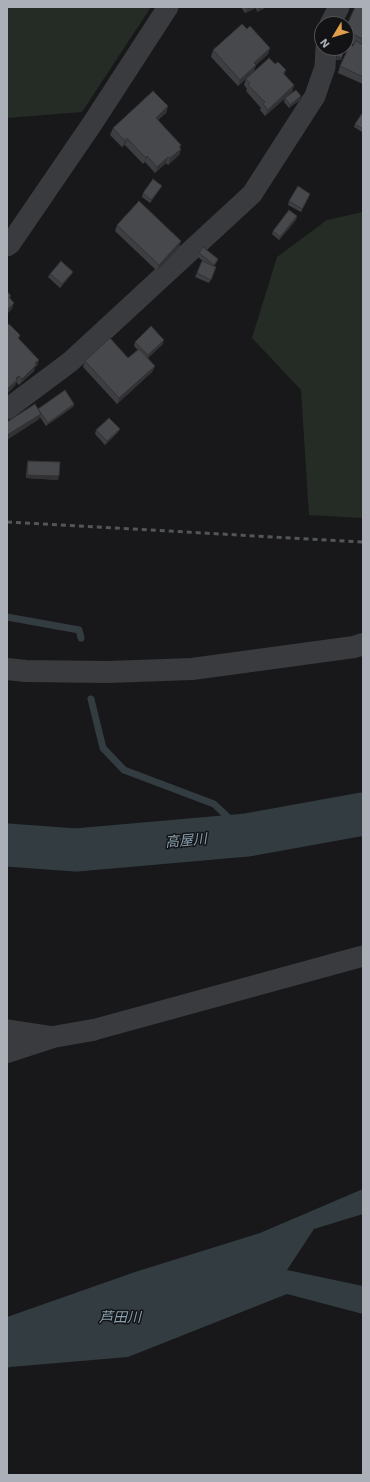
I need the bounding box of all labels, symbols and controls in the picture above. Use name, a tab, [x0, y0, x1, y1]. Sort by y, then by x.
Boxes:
north arrow	[314, 16, 354, 56]
text: N	[317, 36, 333, 50]
water label: 高屋川	[164, 831, 208, 851]
water label: 芦田川	[99, 1310, 141, 1326]

